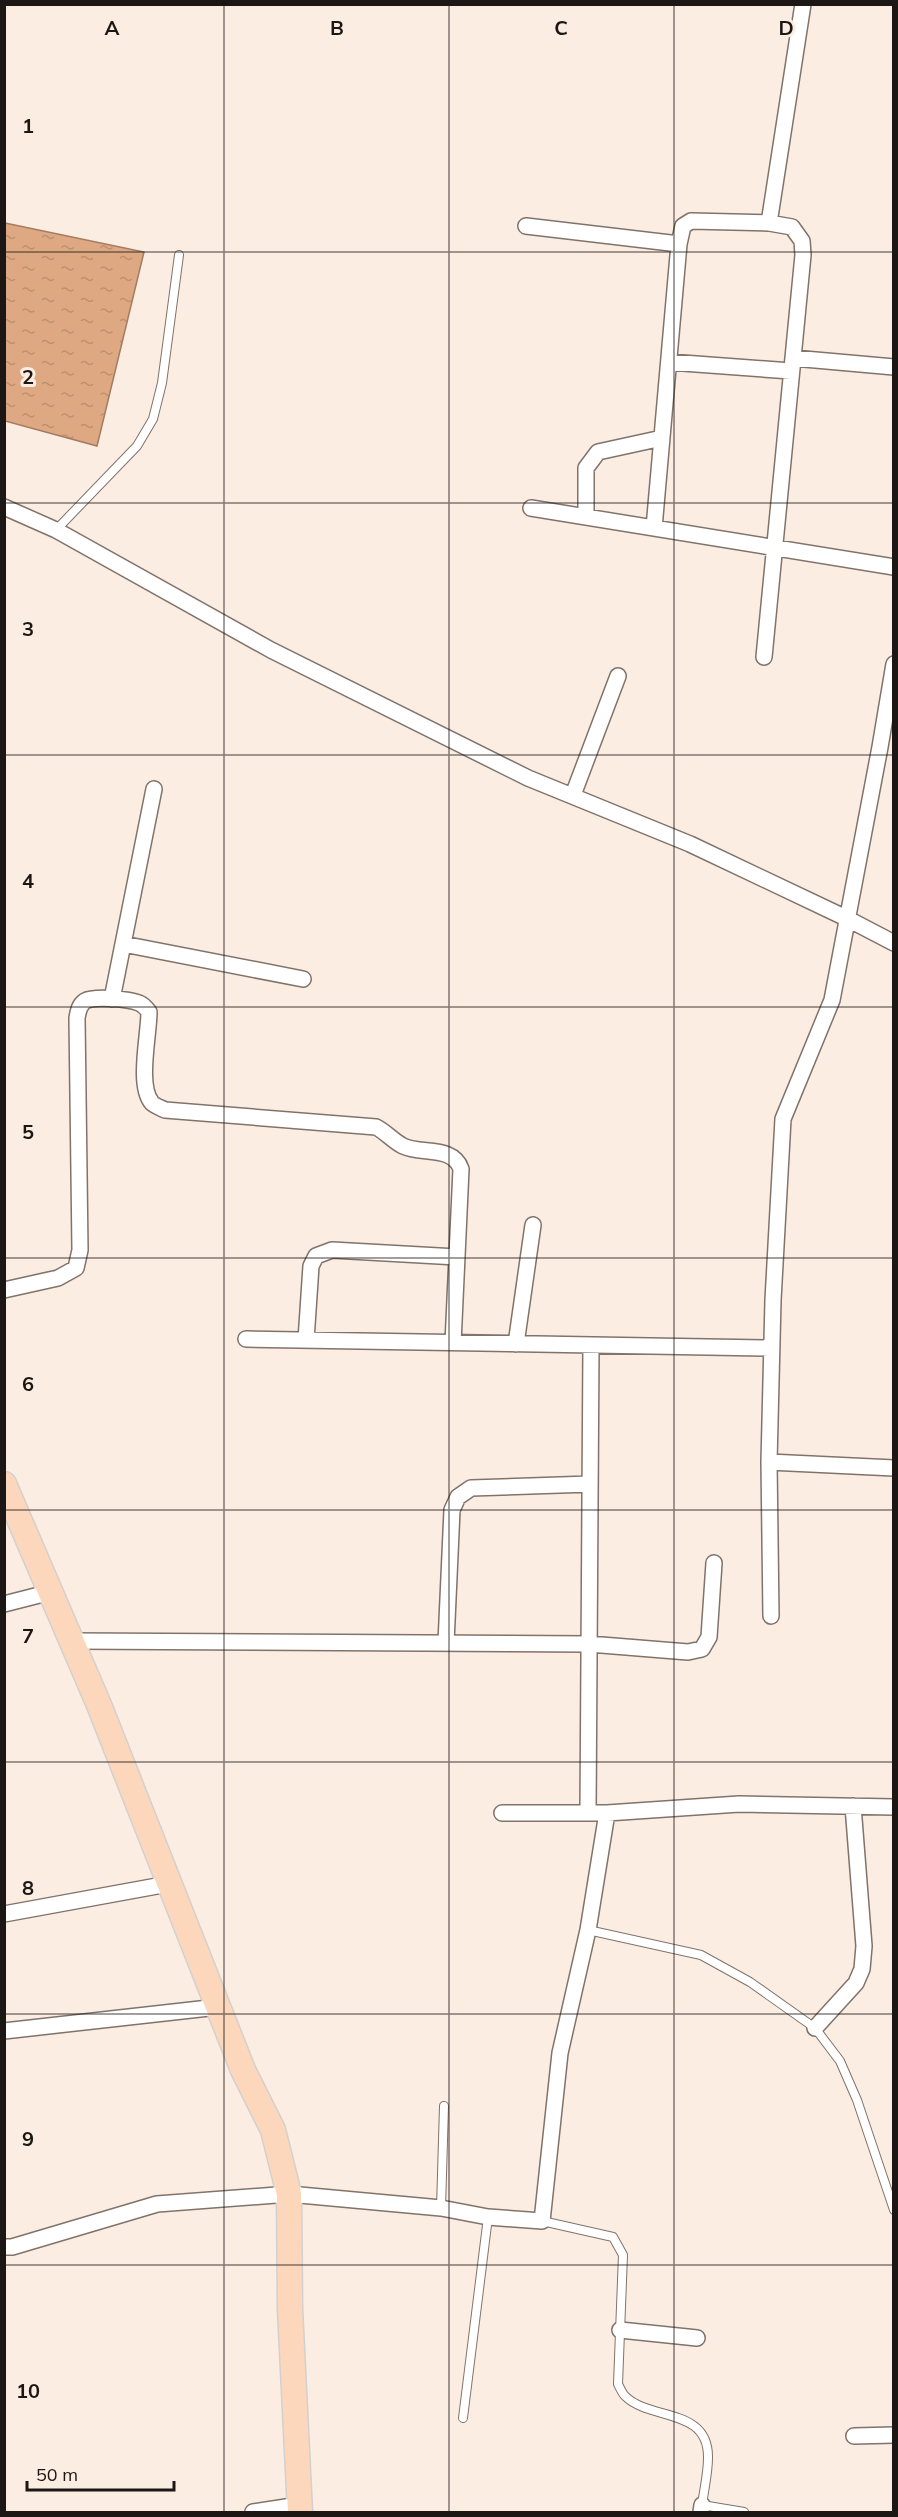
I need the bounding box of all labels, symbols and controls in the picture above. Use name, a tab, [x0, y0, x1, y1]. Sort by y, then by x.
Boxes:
text: A	[105, 15, 120, 40]
text: B	[330, 15, 344, 40]
text: C	[554, 15, 568, 40]
text: D	[778, 15, 794, 40]
text: 1	[22, 113, 34, 138]
text: 2	[22, 364, 34, 389]
text: 3	[22, 616, 34, 641]
text: 4	[22, 868, 34, 893]
text: 5	[22, 1119, 34, 1144]
text: 6	[22, 1371, 34, 1396]
text: 7	[22, 1623, 34, 1648]
text: 8	[22, 1875, 34, 1900]
text: 9	[22, 2126, 34, 2151]
text: 10	[16, 2378, 40, 2403]
scale bar	[27, 2454, 174, 2492]
text: 50 m	[36, 2463, 78, 2486]

